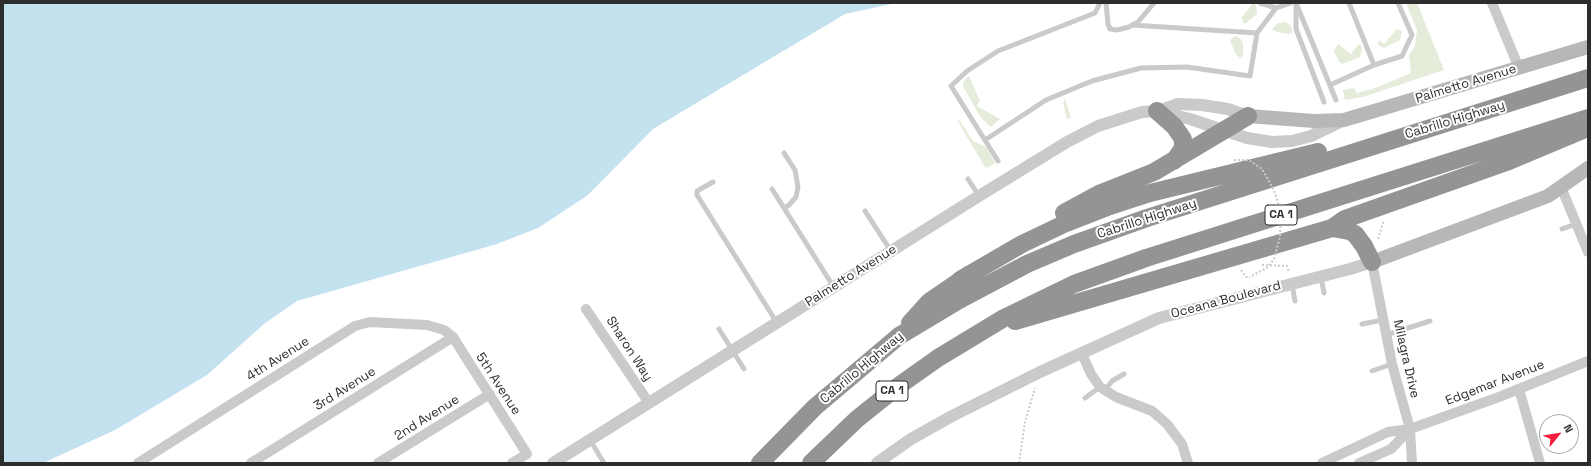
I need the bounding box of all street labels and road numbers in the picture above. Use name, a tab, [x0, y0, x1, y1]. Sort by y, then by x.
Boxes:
street label: Palmetto Avenue	[1414, 61, 1518, 107]
street label: Cabrillo Highway	[1403, 97, 1507, 143]
street label: Cabrillo Highway	[1095, 196, 1199, 242]
road number: CA 1	[1265, 205, 1297, 225]
street label: Palmetto Avenue	[802, 242, 900, 310]
street label: Oceana Boulevard	[1169, 278, 1283, 322]
street label: Sharon Way	[602, 314, 656, 384]
street label: Milagra Drive	[1389, 318, 1423, 400]
street label: Cabrillo Highway	[817, 329, 907, 407]
street label: 4th Avenue	[244, 333, 312, 385]
street label: 5th Avenue	[472, 350, 524, 418]
street label: Edgemar Avenue	[1443, 357, 1547, 409]
street label: 3rd Avenue	[311, 364, 379, 414]
road number: CA 1	[876, 381, 908, 401]
street label: 2nd Avenue	[392, 392, 462, 444]

